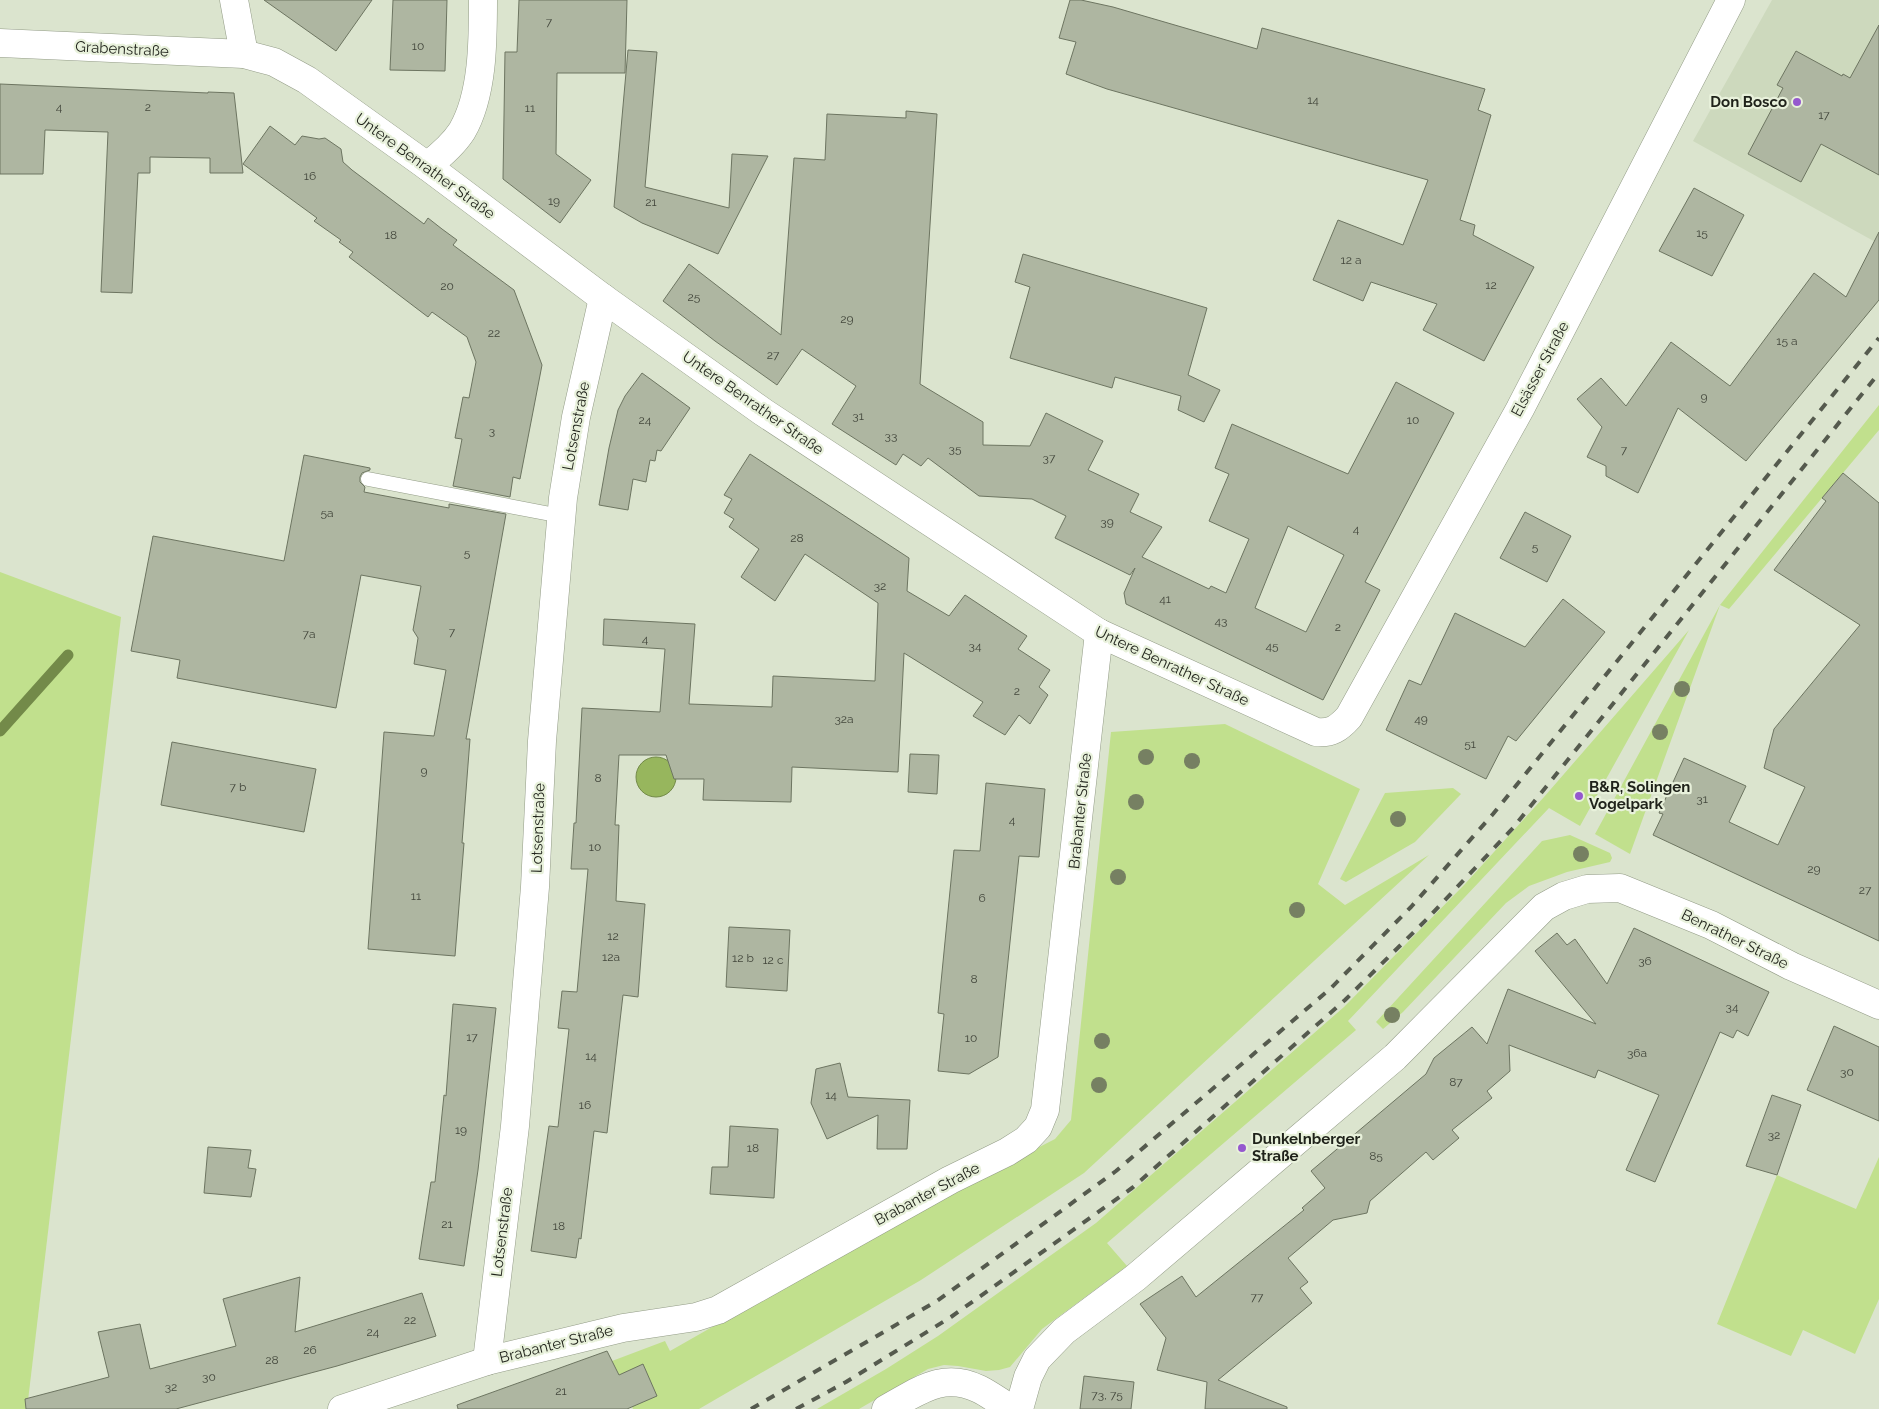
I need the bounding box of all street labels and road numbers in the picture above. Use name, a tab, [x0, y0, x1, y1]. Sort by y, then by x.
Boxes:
street label: Grabenstraße	[75, 38, 169, 60]
street label: Untere Benrather Straße	[352, 109, 498, 223]
street label: Elsässer Straße	[1507, 318, 1573, 420]
street label: Untere Benrather Straße	[679, 347, 827, 459]
street label: Lotsenstraße	[559, 380, 593, 472]
street label: Untere Benrather Straße	[1092, 622, 1252, 710]
street label: Brabanter Straße	[1065, 752, 1095, 870]
street label: Lotsenstraße	[527, 783, 549, 873]
street label: Benrather Straße	[1679, 905, 1792, 973]
street label: Brabanter Straße	[871, 1159, 983, 1229]
street label: Lotsenstraße	[488, 1186, 516, 1278]
street label: Brabanter Straße	[497, 1321, 615, 1367]

